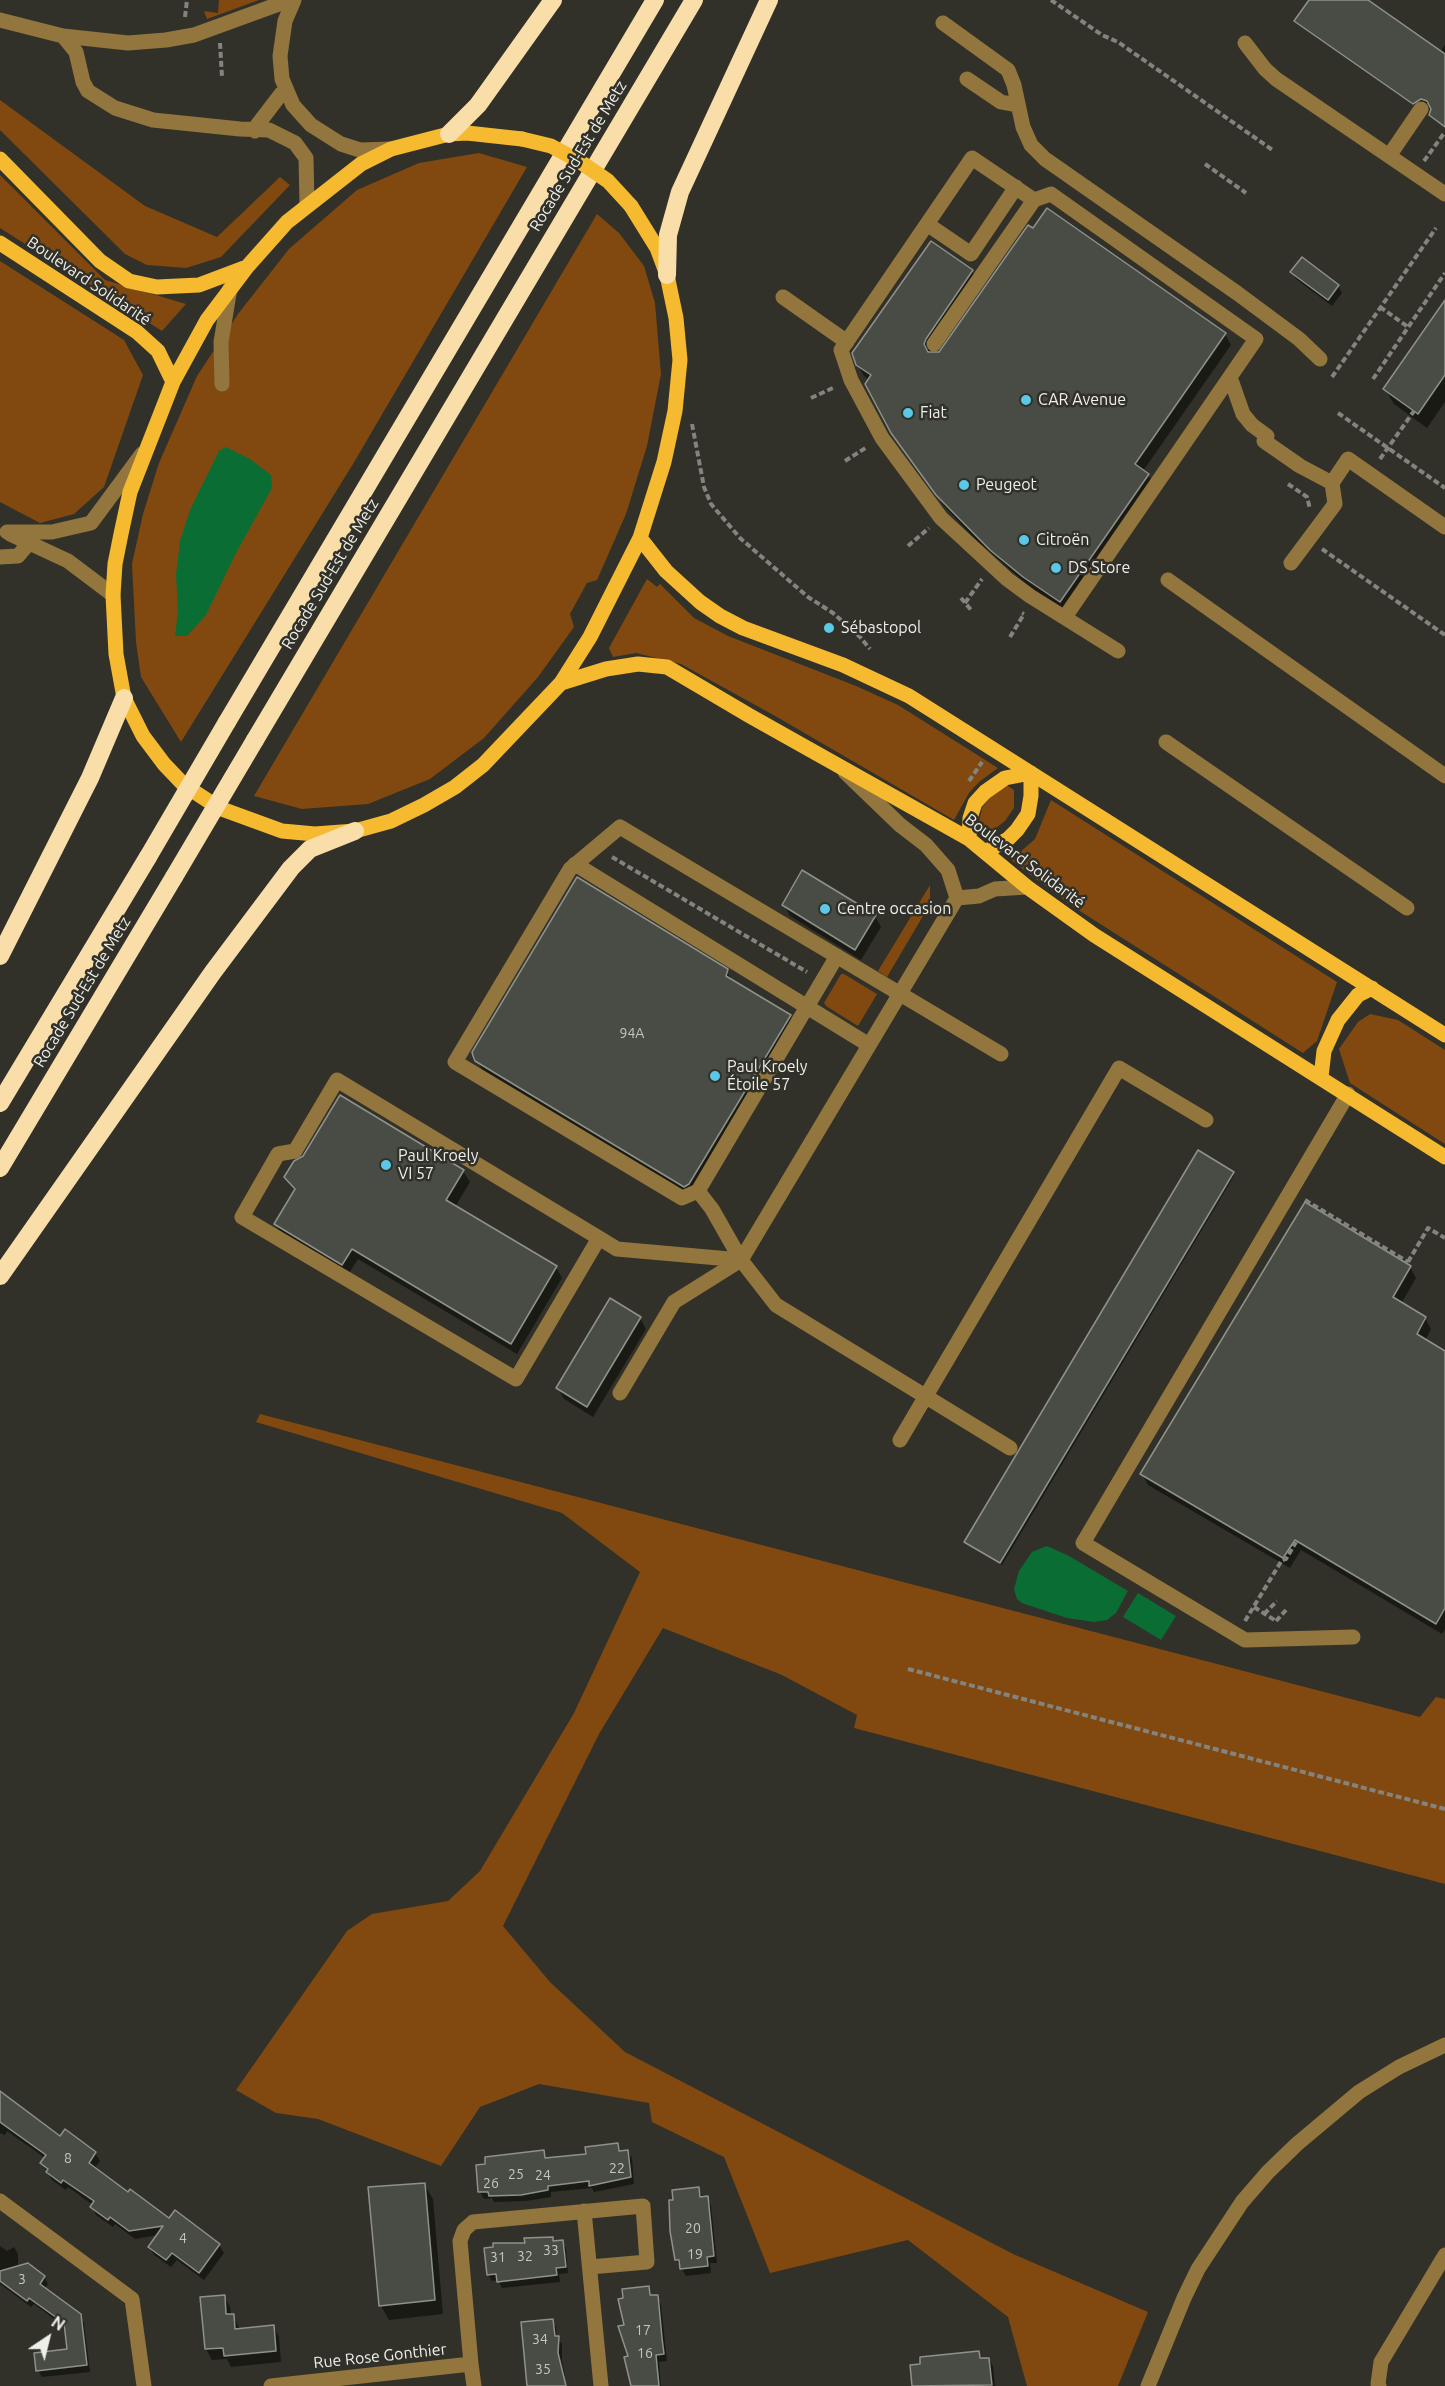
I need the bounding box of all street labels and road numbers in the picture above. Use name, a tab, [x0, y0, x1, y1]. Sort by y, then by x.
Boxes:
street label: Rocade Sud-Est de Metz	[525, 77, 631, 235]
street label: Boulevard Solidarité	[23, 232, 155, 330]
street label: Rocade Sud-Est de Metz	[277, 495, 383, 653]
street label: Boulevard Solidarité	[961, 810, 1089, 912]
street label: Rocade Sud-Est de Metz	[29, 913, 135, 1071]
street label: Rue Rose Gonthier	[313, 2339, 447, 2373]

